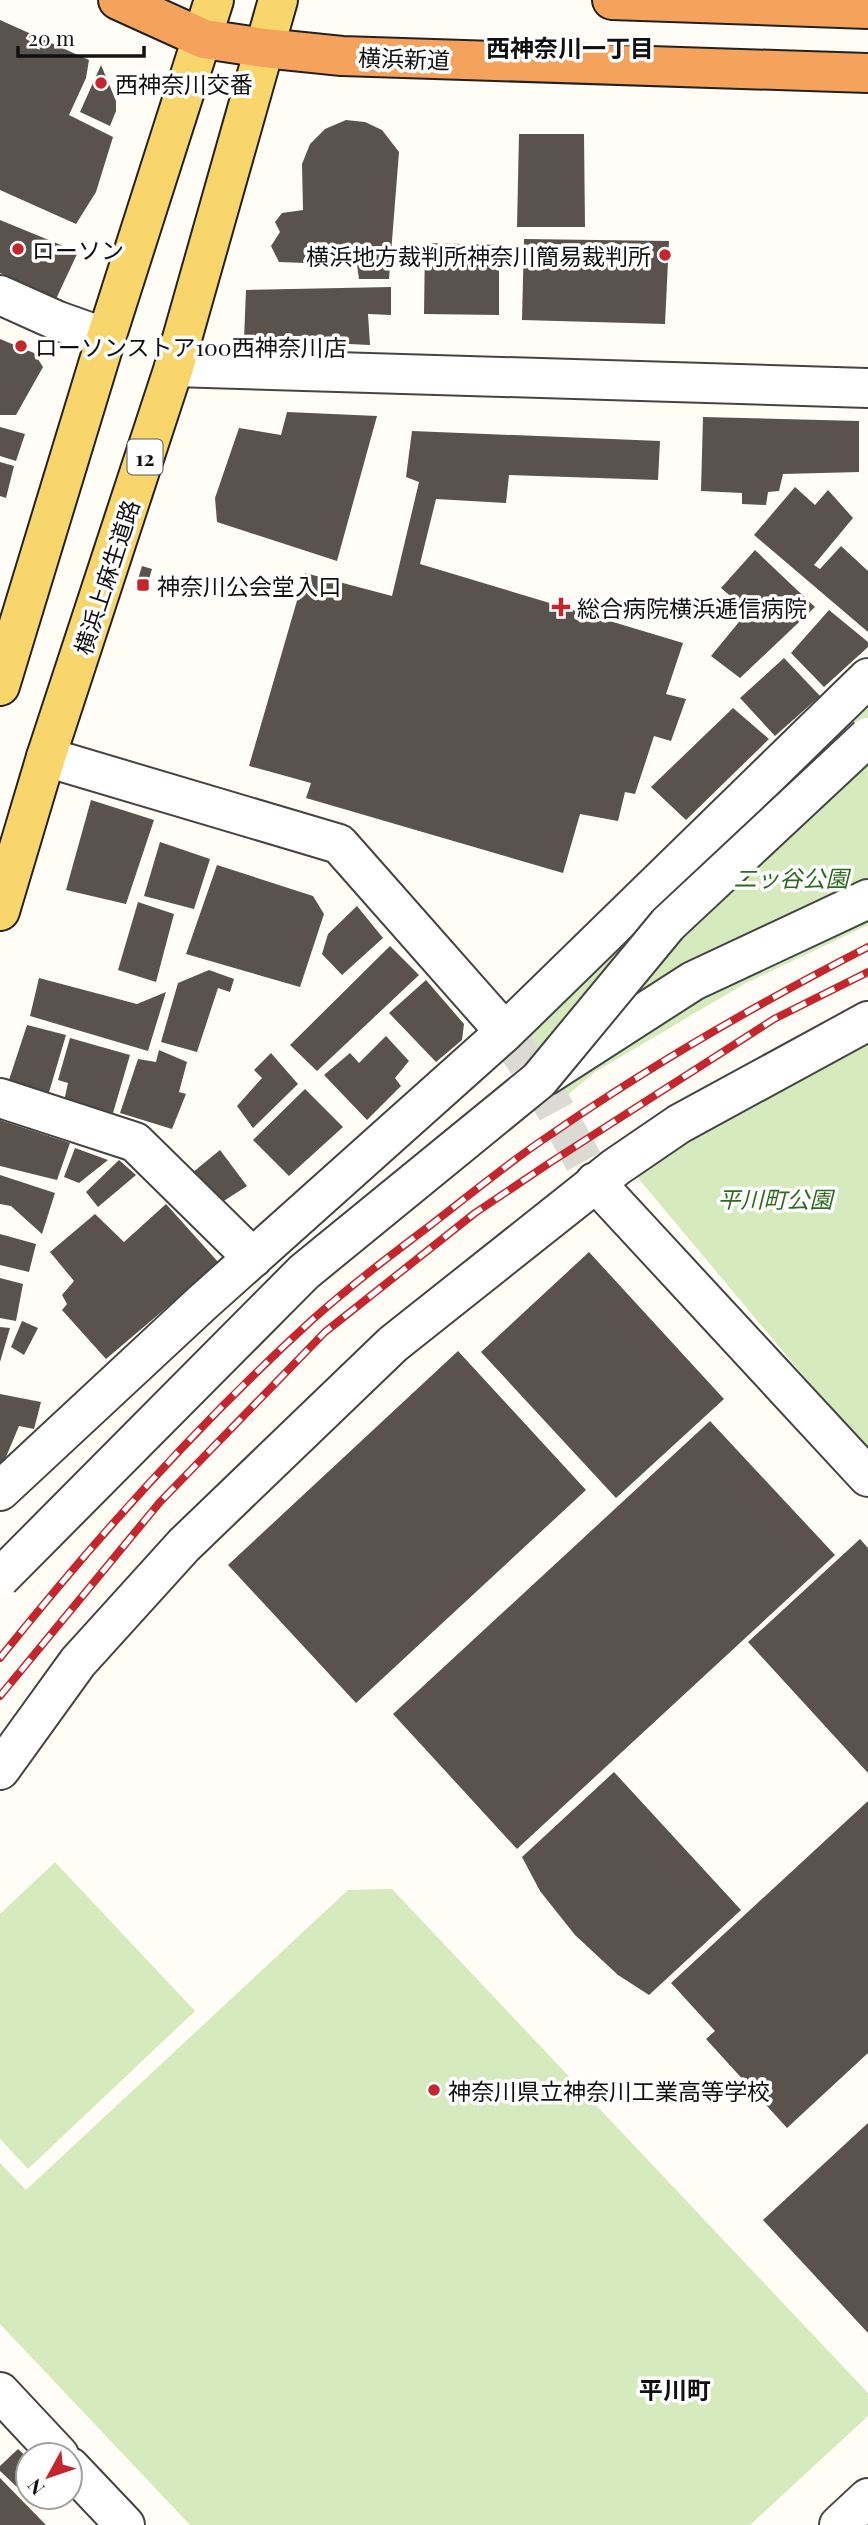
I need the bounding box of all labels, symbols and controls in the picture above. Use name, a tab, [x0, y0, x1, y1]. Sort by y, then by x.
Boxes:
scale bar	[18, 14, 144, 58]
text: 20 m	[28, 23, 75, 51]
district label: 西神奈川一丁目	[486, 31, 654, 63]
street label: 横浜新道	[357, 41, 451, 75]
place label: 西神奈川交番	[115, 68, 253, 99]
marker: 西神奈川交番	[93, 75, 109, 91]
place label: ローソン	[32, 234, 124, 265]
place label: 横浜地方裁判所神奈川簡易裁判所	[306, 240, 651, 271]
marker: ローソン	[10, 241, 26, 257]
marker: 横浜地方裁判所神奈川簡易裁判所	[657, 247, 673, 263]
place label: ローソンストア100西神奈川店	[35, 331, 347, 362]
marker: ローソンストア100西神奈川店	[13, 338, 29, 354]
road number: 12	[128, 440, 162, 475]
street label: 横浜上麻生道路	[66, 496, 146, 658]
place label: 神奈川公会堂入口	[157, 570, 341, 601]
marker: 神奈川公会堂入口	[135, 577, 151, 593]
place label: 総合病院横浜逓信病院	[577, 592, 807, 623]
marker: 総合病院横浜逓信病院	[551, 597, 571, 617]
park label: 二ッ谷公園	[734, 862, 852, 893]
park label: 平川町公園	[718, 1183, 836, 1214]
place label: 神奈川県立神奈川工業高等学校	[448, 2075, 770, 2106]
marker: 神奈川県立神奈川工業高等学校	[426, 2082, 442, 2098]
district label: 平川町	[639, 2373, 711, 2405]
north arrow	[14, 2441, 84, 2511]
text: N	[21, 2474, 50, 2501]

